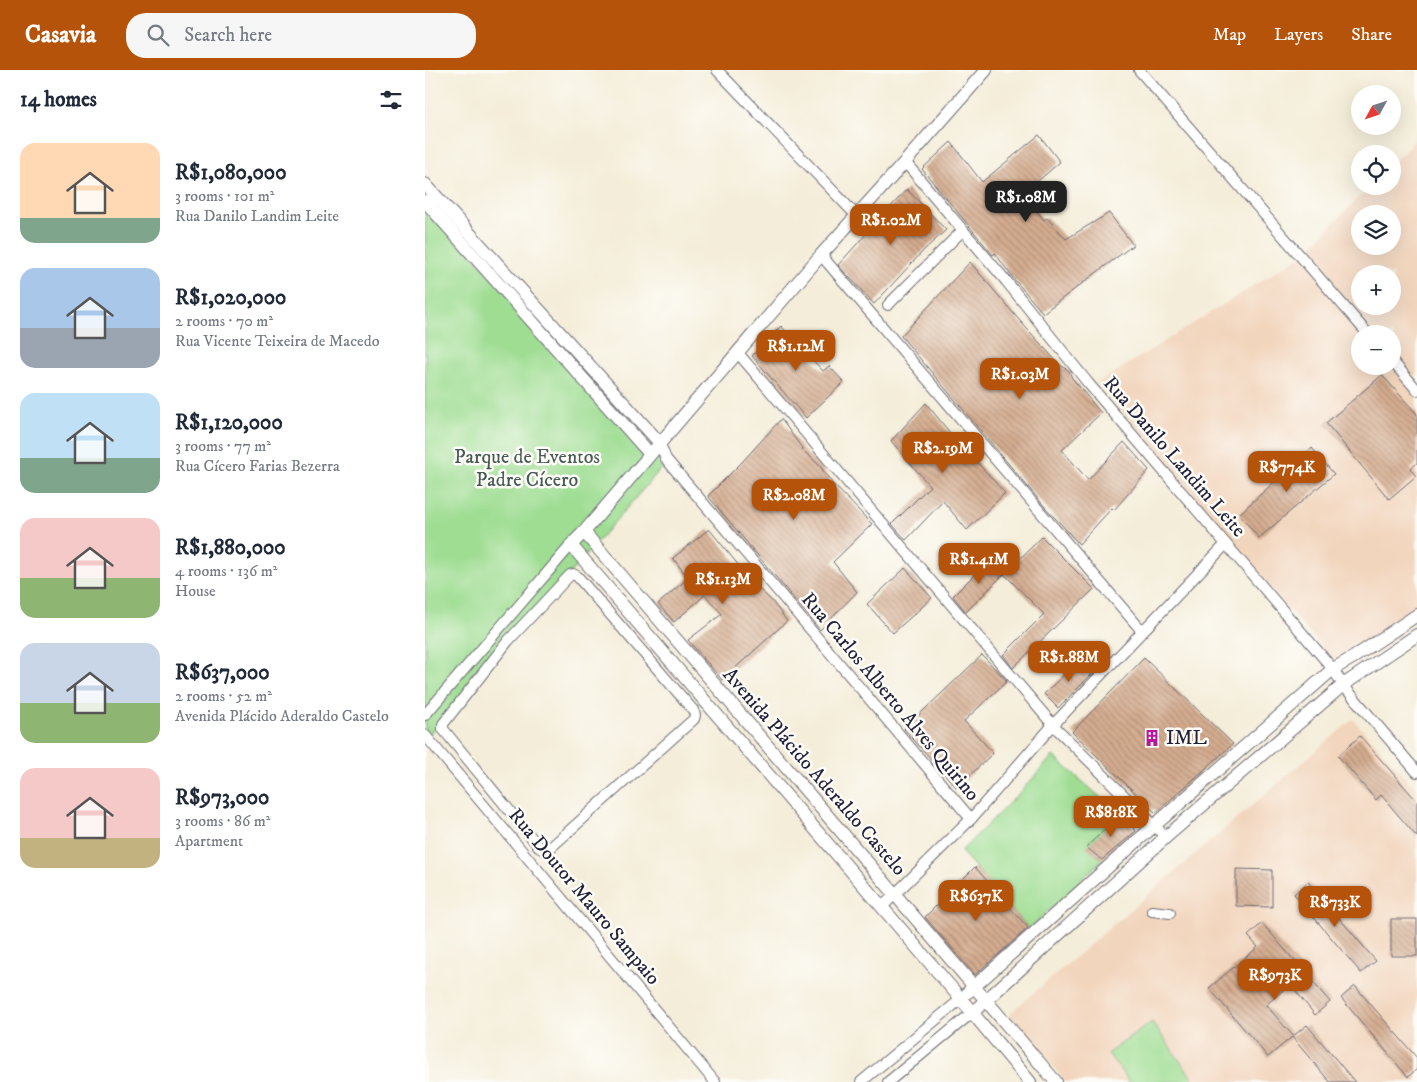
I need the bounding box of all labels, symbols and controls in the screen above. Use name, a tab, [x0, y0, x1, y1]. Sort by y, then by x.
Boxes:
search box	[126, 13, 476, 58]
text: Casavia	[25, 20, 96, 50]
icon: search	[144, 21, 172, 49]
text: Search here	[184, 24, 272, 47]
text: Map	[1213, 24, 1246, 46]
text: Layers	[1274, 24, 1323, 46]
text: Share	[1351, 24, 1392, 46]
north arrow	[1351, 85, 1401, 135]
map controls	[1351, 85, 1401, 375]
icon: filters	[377, 86, 405, 114]
text: 14 homes	[20, 87, 97, 113]
button: locate	[1351, 145, 1401, 195]
text: R$1,080,000	[175, 160, 286, 186]
icon: home	[60, 163, 120, 223]
pin: R$1.08M	[980, 180, 1072, 223]
text: 3 rooms · 101 m²	[175, 186, 274, 206]
text: R$1.08M	[996, 187, 1056, 207]
pin: R$1.02M	[845, 204, 937, 246]
button: layers	[1351, 205, 1401, 255]
text: Rua Danilo Landim Leite	[175, 206, 339, 226]
text: R$1.02M	[861, 210, 921, 230]
button: +	[1351, 265, 1401, 315]
text: R$1,020,000	[175, 285, 286, 311]
icon: home	[60, 288, 120, 348]
text: 2 rooms · 70 m²	[175, 311, 273, 331]
button: −	[1351, 325, 1401, 375]
pin: R$1.12M	[750, 330, 842, 372]
text: Rua Vicente Teixeira de Macedo	[175, 331, 379, 351]
text: R$1.12M	[767, 336, 825, 356]
pin: R$1.03M	[974, 358, 1066, 400]
text: R$1.03M	[991, 364, 1049, 384]
street label: Rua Danilo Landim Leite	[1097, 371, 1251, 543]
text: R$1,120,000	[175, 410, 283, 436]
icon: home	[60, 413, 120, 473]
pin: R$2.19M	[897, 432, 989, 474]
text: 3 rooms · 77 m²	[175, 436, 271, 456]
text: R$2.19M	[913, 438, 973, 458]
park label: Parque de Eventos Padre Cícero	[454, 445, 600, 493]
pin: R$774K	[1246, 450, 1328, 493]
text: Rua Cícero Farias Bezerra	[175, 456, 340, 476]
text: R$774K	[1259, 457, 1315, 477]
pin: R$2.08M	[748, 478, 840, 521]
text: R$2.08M	[763, 485, 825, 505]
text: R$1,880,000	[175, 535, 286, 561]
icon: home	[60, 538, 120, 598]
pin: R$1.41M	[933, 542, 1025, 585]
text: R$1.41M	[950, 549, 1008, 569]
text: 4 rooms · 136 m²	[175, 561, 278, 581]
pin: R$1.13M	[677, 562, 769, 605]
text: R$1.13M	[695, 569, 751, 589]
text: House	[175, 581, 216, 601]
street label: Rua Carlos Alberto Alves Quirino	[795, 588, 985, 806]
pin: R$1.88M	[1023, 640, 1115, 683]
text: R$1.88M	[1039, 647, 1099, 667]
text: R$637,000	[175, 660, 270, 686]
icon: home	[60, 663, 120, 723]
street label: Avenida Plácido Aderaldo Castelo	[717, 663, 911, 881]
text: 2 rooms · 52 m²	[175, 686, 272, 706]
text: Avenida Plácido Aderaldo Castelo	[175, 706, 389, 726]
place label: IML	[1166, 726, 1208, 751]
building icon: IML	[1142, 728, 1162, 748]
text: R$973,000	[175, 785, 269, 811]
icon: home	[60, 788, 120, 848]
pin: R$818K	[1070, 796, 1152, 838]
text: R$818K	[1085, 802, 1137, 822]
street label: Rua Doutor Mauro Sampaio	[503, 803, 665, 991]
text: 3 rooms · 86 m²	[175, 811, 270, 831]
text: Apartment	[175, 831, 243, 851]
pin: R$637K	[935, 880, 1017, 922]
text: R$637K	[949, 886, 1003, 906]
pin: R$733K	[1294, 886, 1376, 928]
text: R$733K	[1310, 892, 1360, 912]
pin: R$973K	[1234, 958, 1316, 1001]
text: R$973K	[1249, 965, 1302, 985]

